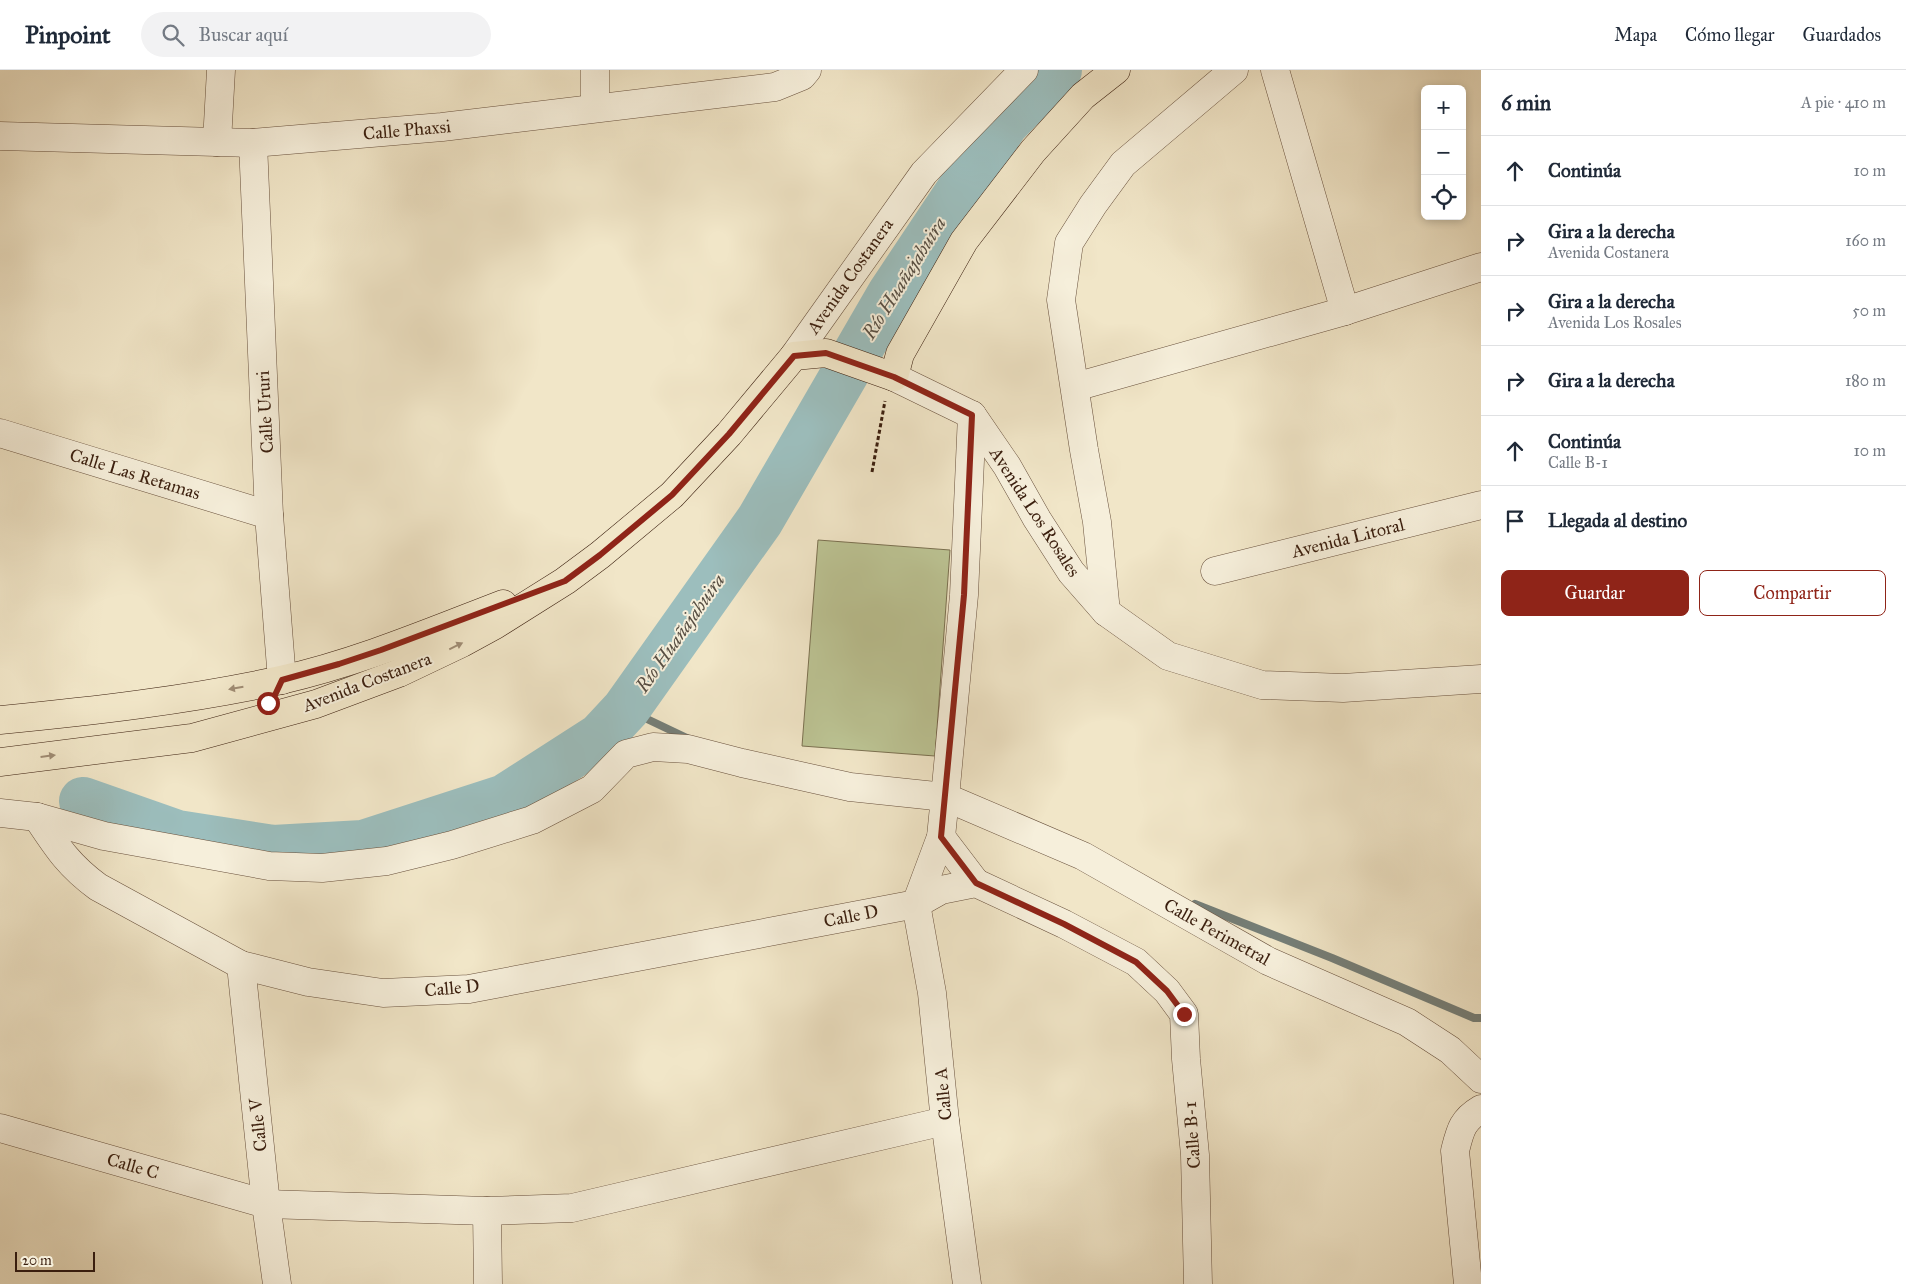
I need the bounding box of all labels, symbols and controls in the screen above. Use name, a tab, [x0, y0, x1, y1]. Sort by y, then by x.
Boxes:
search box	[141, 12, 491, 57]
text: Pinpoint	[25, 20, 111, 50]
icon: search	[159, 21, 187, 49]
text: Buscar aquí	[199, 23, 288, 46]
text: Mapa	[1614, 24, 1657, 46]
text: Cómo llegar	[1685, 24, 1775, 46]
text: Guardados	[1803, 24, 1881, 46]
map controls	[1421, 85, 1466, 220]
button: +	[1421, 85, 1466, 130]
text: 6 min	[1501, 90, 1551, 116]
text: A pie · 410 m	[1801, 93, 1886, 112]
street label: Calle Phaxsi	[362, 115, 452, 145]
button: −	[1421, 130, 1466, 175]
icon: ahead	[1501, 157, 1529, 185]
text: Continúa	[1548, 159, 1621, 182]
text: 10 m	[1854, 161, 1886, 180]
button: locate	[1421, 175, 1466, 220]
water label: Río Huañajahuira	[857, 213, 951, 344]
street label: Avenida Costanera	[801, 214, 898, 339]
text: Gira a la derecha	[1548, 220, 1675, 243]
icon: right	[1501, 227, 1529, 255]
text: 160 m	[1845, 231, 1886, 250]
text: Avenida Costanera	[1548, 243, 1669, 262]
text: Gira a la derecha	[1548, 290, 1675, 313]
icon: right	[1501, 297, 1529, 325]
text: 50 m	[1852, 301, 1886, 320]
text: Avenida Los Rosales	[1548, 313, 1681, 332]
icon: right	[1501, 367, 1529, 395]
text: Gira a la derecha	[1548, 369, 1675, 392]
street label: Calle Ururi	[252, 370, 278, 454]
text: 180 m	[1845, 371, 1886, 390]
text: Continúa	[1548, 430, 1621, 453]
icon: ahead	[1501, 437, 1529, 465]
text: 10 m	[1854, 441, 1886, 460]
street label: Avenida Los Rosales	[984, 442, 1085, 581]
street label: Calle Las Retamas	[67, 444, 203, 504]
text: Calle B-1	[1548, 453, 1608, 472]
icon: arrive	[1501, 507, 1529, 535]
text: Llegada al destino	[1548, 509, 1687, 532]
street label: Avenida Litoral	[1288, 513, 1407, 563]
water label: Río Huañajahuira	[630, 569, 729, 698]
button: Guardar	[1501, 570, 1689, 616]
button: Compartir	[1699, 570, 1886, 616]
one-way arrow	[449, 641, 463, 649]
street label: Avenida Costanera	[299, 647, 435, 717]
one-way arrow	[228, 684, 244, 692]
route start	[257, 692, 280, 715]
one-way arrow	[41, 752, 57, 760]
street label: Calle Perimetral	[1160, 894, 1274, 970]
street label: Calle D	[822, 900, 880, 932]
street label: Calle D	[424, 975, 480, 1001]
route end	[1173, 1003, 1196, 1026]
street label: Calle A	[929, 1066, 957, 1122]
street label: Calle V	[244, 1096, 272, 1153]
street label: Calle B-1	[1179, 1101, 1205, 1169]
street label: Calle C	[104, 1148, 162, 1184]
scale bar	[15, 1249, 95, 1272]
text: 20 m	[22, 1252, 52, 1269]

